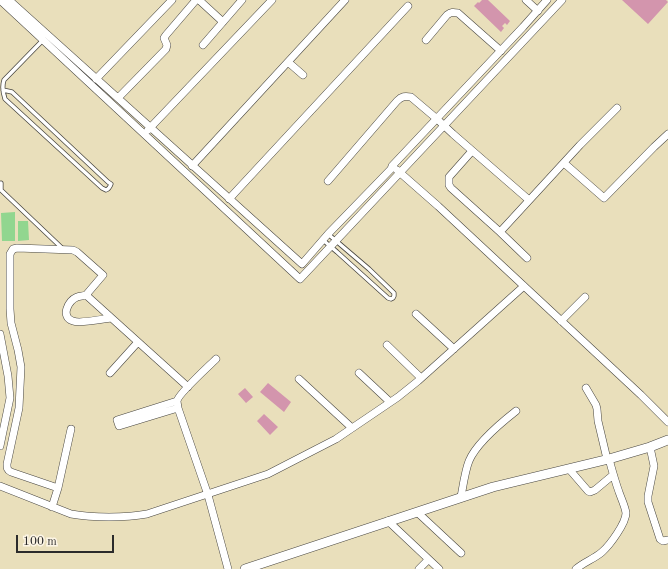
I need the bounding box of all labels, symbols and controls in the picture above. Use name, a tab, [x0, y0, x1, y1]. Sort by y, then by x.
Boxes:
scale bar	[18, 527, 116, 553]
text: 100 m	[23, 536, 57, 548]

